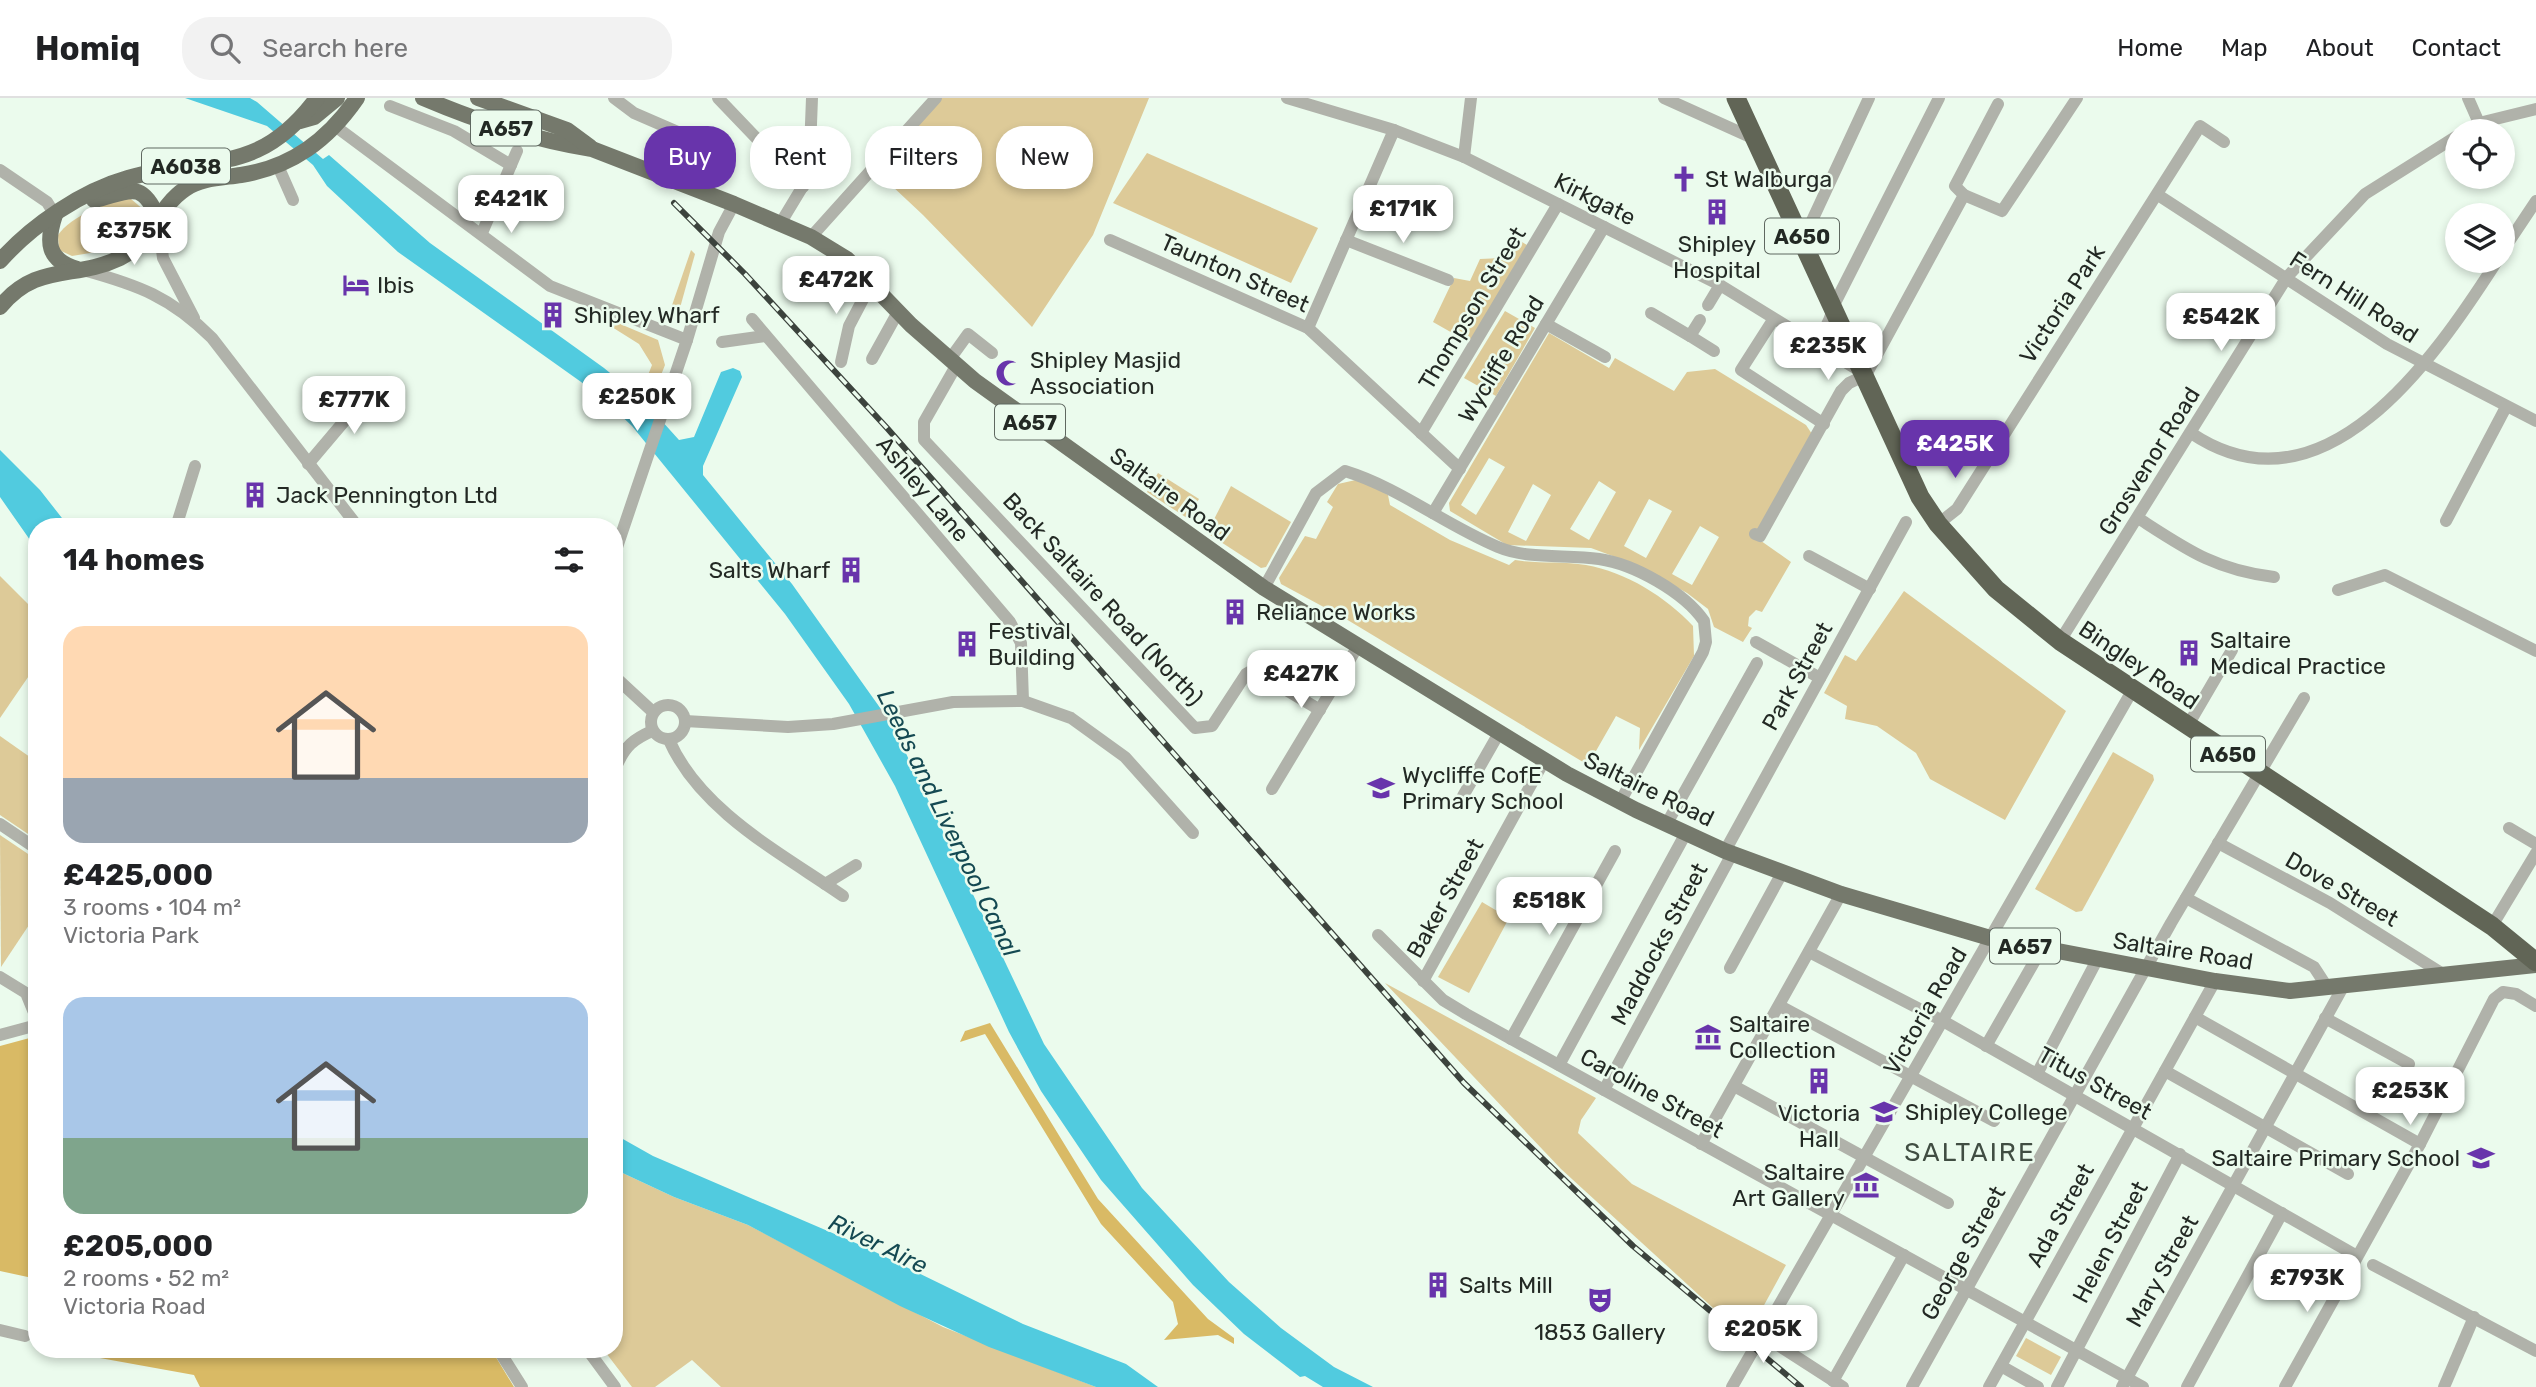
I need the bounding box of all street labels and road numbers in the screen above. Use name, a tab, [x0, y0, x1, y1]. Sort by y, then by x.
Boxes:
road number: A657	[471, 110, 541, 146]
road number: A6038	[142, 148, 230, 184]
street label: Kirkgate	[1550, 167, 1640, 231]
road number: A650	[1765, 218, 1839, 254]
street label: Thompson Street	[1412, 221, 1532, 395]
street label: Taunton Street	[1156, 228, 1314, 318]
street label: Victoria Park	[2013, 239, 2111, 369]
street label: Fern Hill Road	[2284, 245, 2424, 349]
street label: Wycliffe Road	[1452, 290, 1550, 428]
street label: Grosvenor Road	[2092, 382, 2206, 540]
road number: A657	[995, 404, 1065, 440]
street label: Ashley Lane	[871, 430, 975, 548]
street label: Saltaire Road	[1105, 441, 1235, 547]
street label: Back Saltaire Road (North)	[997, 487, 1209, 711]
street label: Bingley Road	[2074, 615, 2204, 715]
street label: Park Street	[1756, 617, 1838, 735]
road number: A650	[2191, 736, 2265, 772]
street label: Saltaire Road	[1579, 745, 1719, 833]
street label: Baker Street	[1401, 833, 1489, 963]
street label: Dove Street	[2280, 845, 2404, 933]
street label: Maddocks Street	[1604, 858, 1714, 1030]
street label: Saltaire Road	[2111, 926, 2255, 976]
road number: A657	[1990, 928, 2060, 964]
street label: Victoria Road	[1877, 942, 1973, 1080]
street label: Titus Street	[2033, 1040, 2157, 1126]
street label: Caroline Street	[1575, 1042, 1729, 1144]
street label: Ada Street	[2020, 1158, 2100, 1272]
street label: Helen Street	[2066, 1176, 2154, 1308]
street label: George Street	[1915, 1181, 2011, 1325]
street label: Mary Street	[2120, 1210, 2204, 1332]

